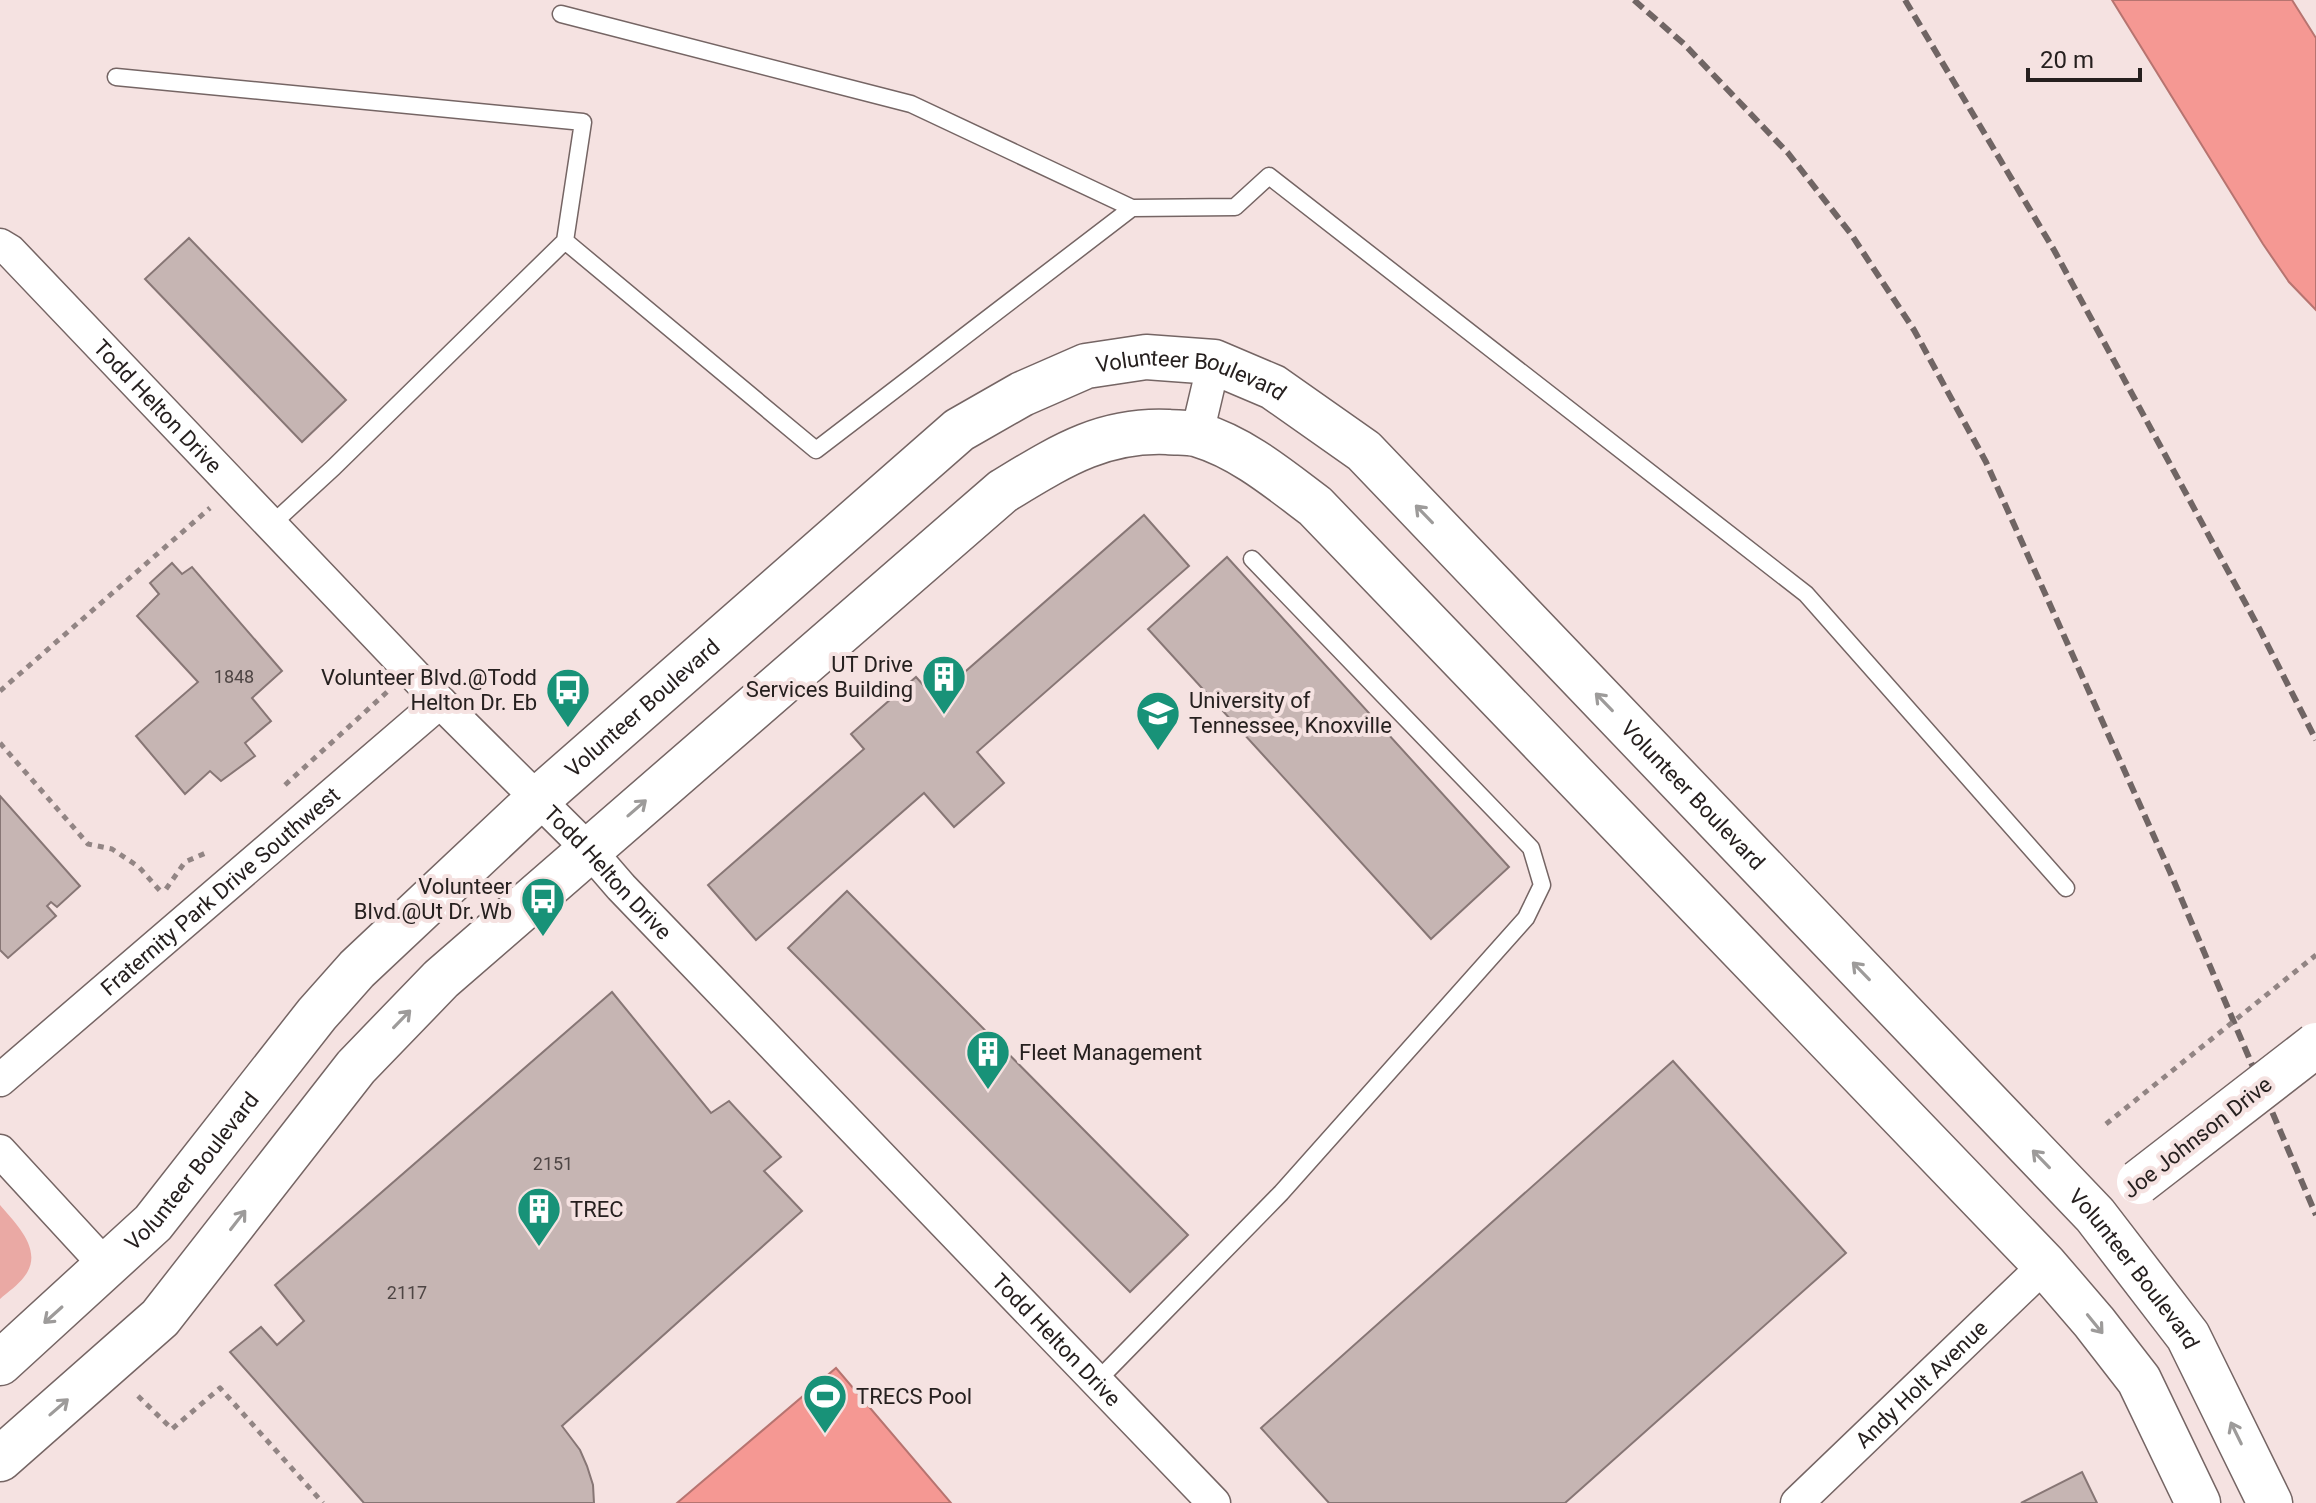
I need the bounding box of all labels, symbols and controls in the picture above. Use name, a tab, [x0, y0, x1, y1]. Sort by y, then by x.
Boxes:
scale bar	[2028, 32, 2140, 82]
text: 20 m	[2040, 46, 2094, 74]
street label: Todd Helton Drive	[88, 335, 227, 478]
street label: Volunteer Boulevard	[1094, 344, 1291, 405]
one-way arrow	[1415, 504, 1434, 524]
street label: Volunteer Boulevard	[560, 634, 725, 782]
place label: UT Drive Services Building	[746, 652, 913, 702]
building icon: UT Drive Services Building	[920, 653, 968, 716]
place label: Volunteer Blvd.@Todd Helton Dr. Eb	[321, 665, 537, 715]
house number: 1848	[214, 666, 254, 687]
bus stop icon: Volunteer Blvd.@Todd Helton Dr. Eb	[544, 666, 592, 729]
place label: University of Tennessee, Knoxville	[1189, 688, 1392, 738]
school or university icon: University of Tennessee, Knoxville	[1134, 689, 1182, 752]
one-way arrow	[1595, 693, 1614, 712]
street label: Volunteer Boulevard	[1616, 716, 1770, 875]
street label: Fraternity Park Drive Southwest	[96, 782, 345, 1001]
one-way arrow	[627, 799, 647, 817]
street label: Todd Helton Drive	[539, 801, 676, 945]
place label: Volunteer Blvd.@Ut Dr. Wb	[354, 874, 513, 924]
bus stop icon: Volunteer Blvd.@Ut Dr. Wb	[519, 875, 567, 938]
one-way arrow	[1852, 961, 1871, 981]
one-way arrow	[393, 1009, 412, 1029]
building icon: Fleet Management	[964, 1028, 1012, 1091]
place label: Fleet Management	[1019, 1040, 1202, 1065]
street label: Joe Johnson Drive	[2118, 1072, 2277, 1203]
street label: Volunteer Boulevard	[120, 1087, 264, 1255]
one-way arrow	[2032, 1150, 2051, 1169]
house number: 2151	[533, 1153, 573, 1174]
street label: Volunteer Boulevard	[2064, 1184, 2204, 1353]
building icon: TREC	[515, 1185, 563, 1248]
place label: TREC	[570, 1197, 624, 1222]
one-way arrow	[229, 1210, 246, 1231]
street label: Todd Helton Drive	[987, 1269, 1126, 1411]
house number: 2117	[387, 1282, 427, 1303]
one-way arrow	[44, 1306, 64, 1324]
one-way arrow	[2087, 1313, 2104, 1334]
street label: Andy Holt Avenue	[1850, 1315, 1993, 1453]
sports icon: TRECS Pool	[801, 1372, 849, 1435]
place label: TRECS Pool	[856, 1384, 972, 1409]
one-way arrow	[48, 1398, 68, 1416]
one-way arrow	[2227, 1422, 2243, 1446]

